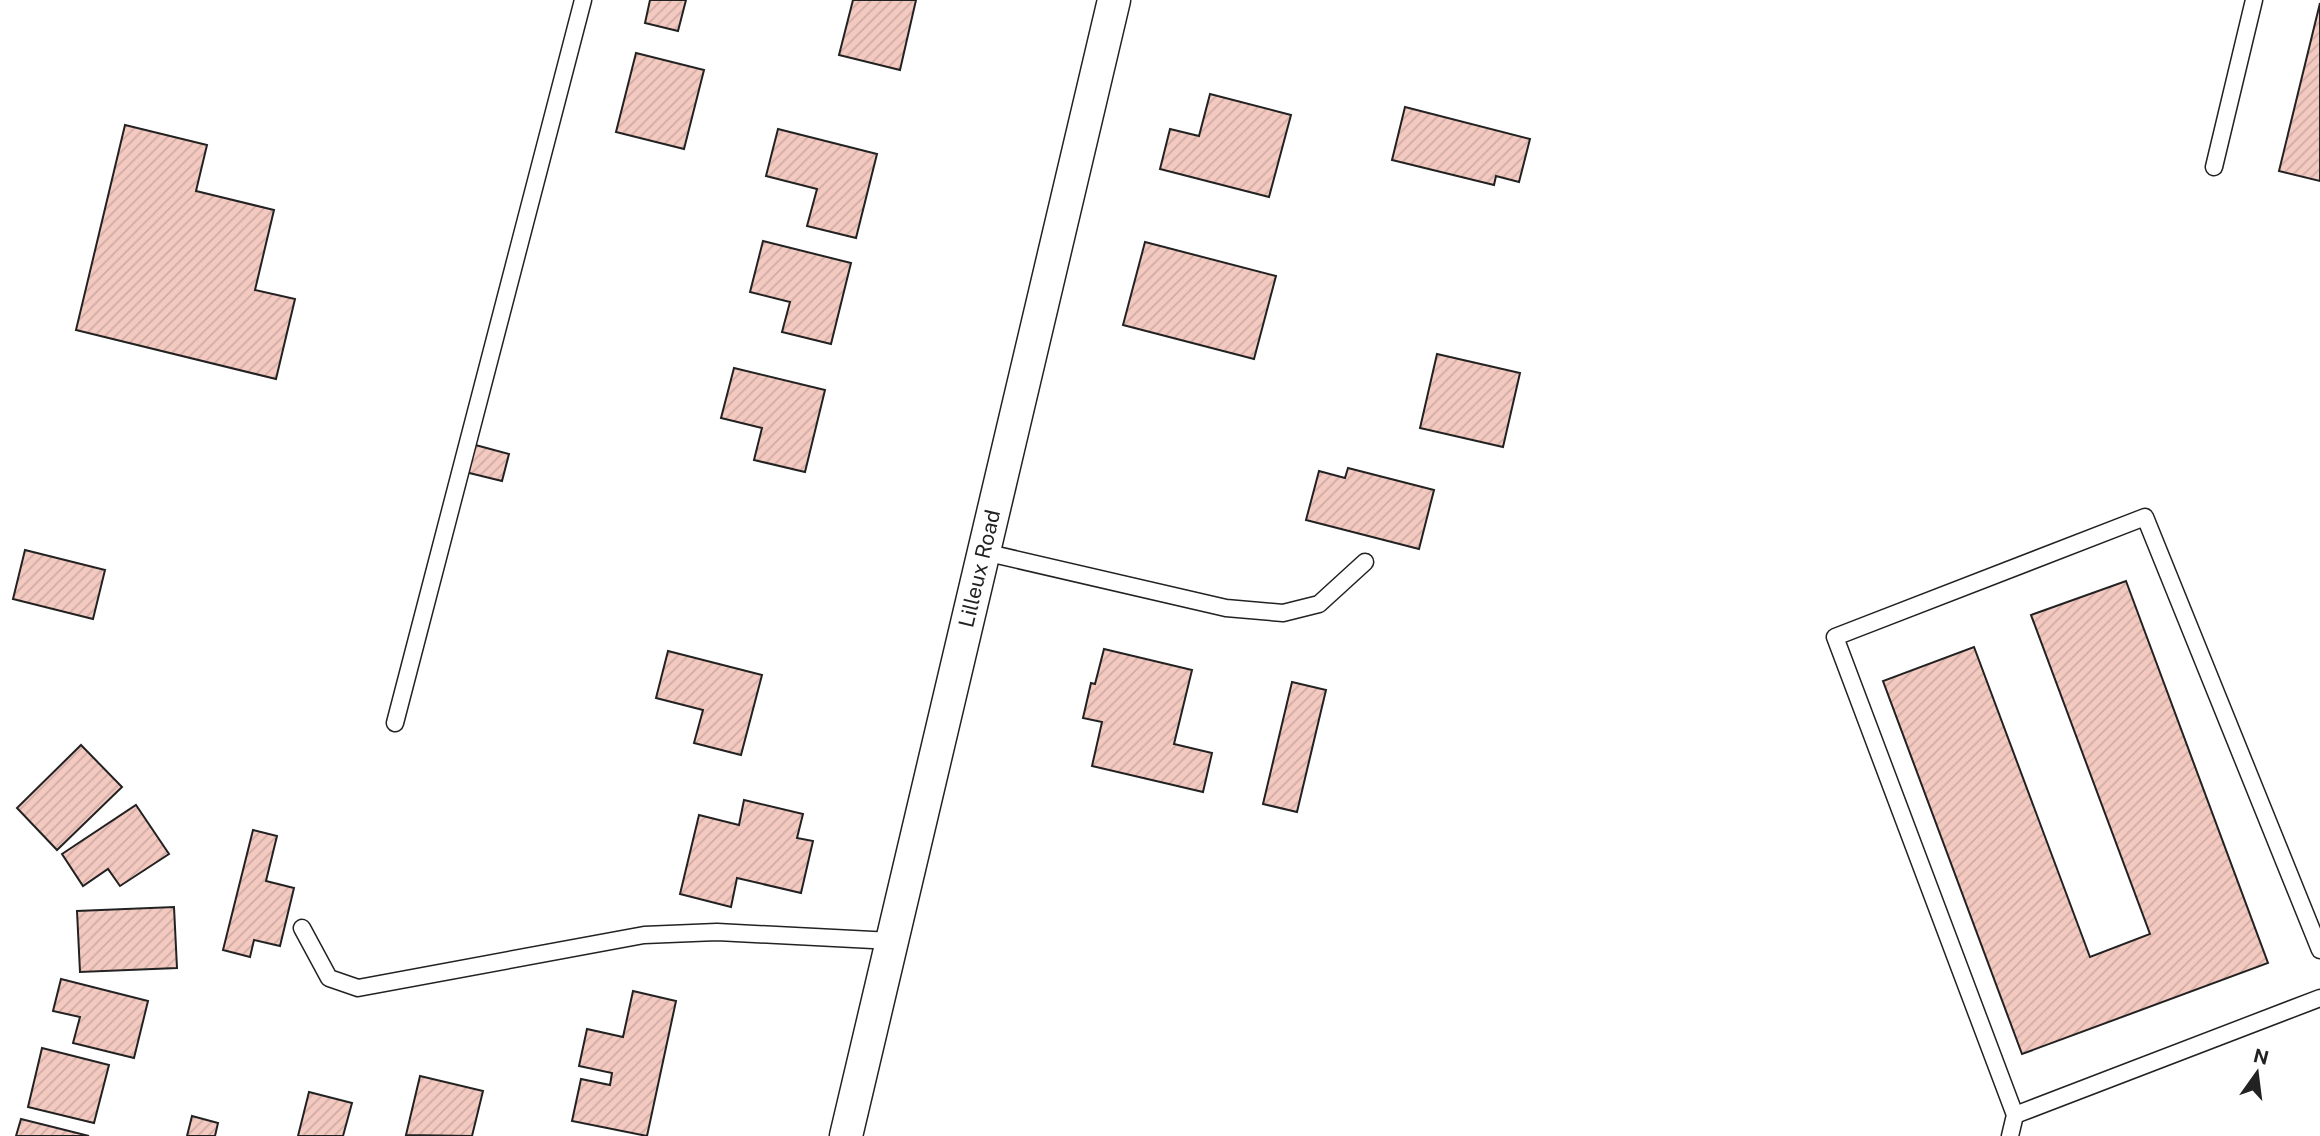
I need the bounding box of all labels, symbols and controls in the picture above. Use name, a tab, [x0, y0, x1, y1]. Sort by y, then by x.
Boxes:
street label: Lilleux Road	[953, 507, 1005, 630]
north arrow	[2222, 1038, 2292, 1108]
text: N	[2251, 1044, 2271, 1069]

